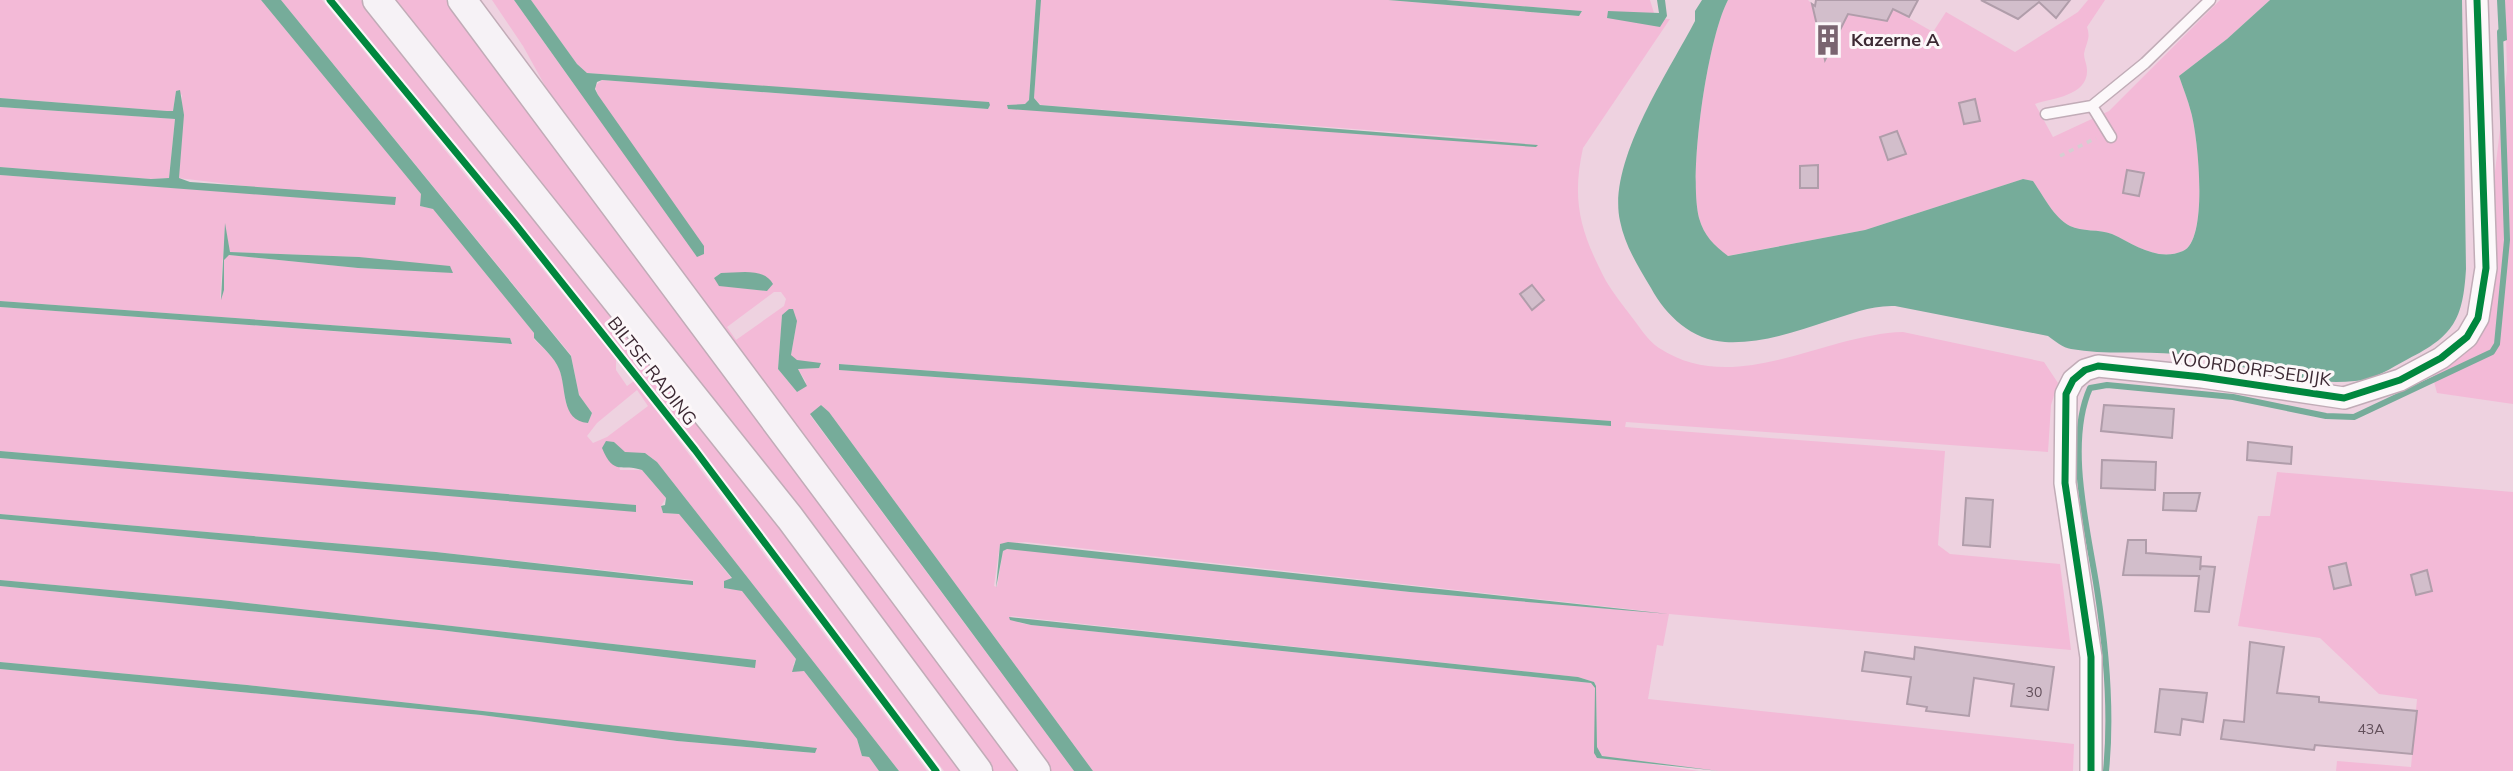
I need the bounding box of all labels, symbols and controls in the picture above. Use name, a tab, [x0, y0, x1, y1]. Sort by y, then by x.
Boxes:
building icon: Kazerne A	[1811, 23, 1845, 57]
place label: Kazerne A	[1851, 28, 1940, 51]
street label: BILTSE RADING	[603, 312, 702, 430]
street label: VOORDORPSEDIJK	[2170, 346, 2333, 391]
house number: 30	[2026, 683, 2042, 701]
house number: 43A	[2357, 720, 2385, 738]

